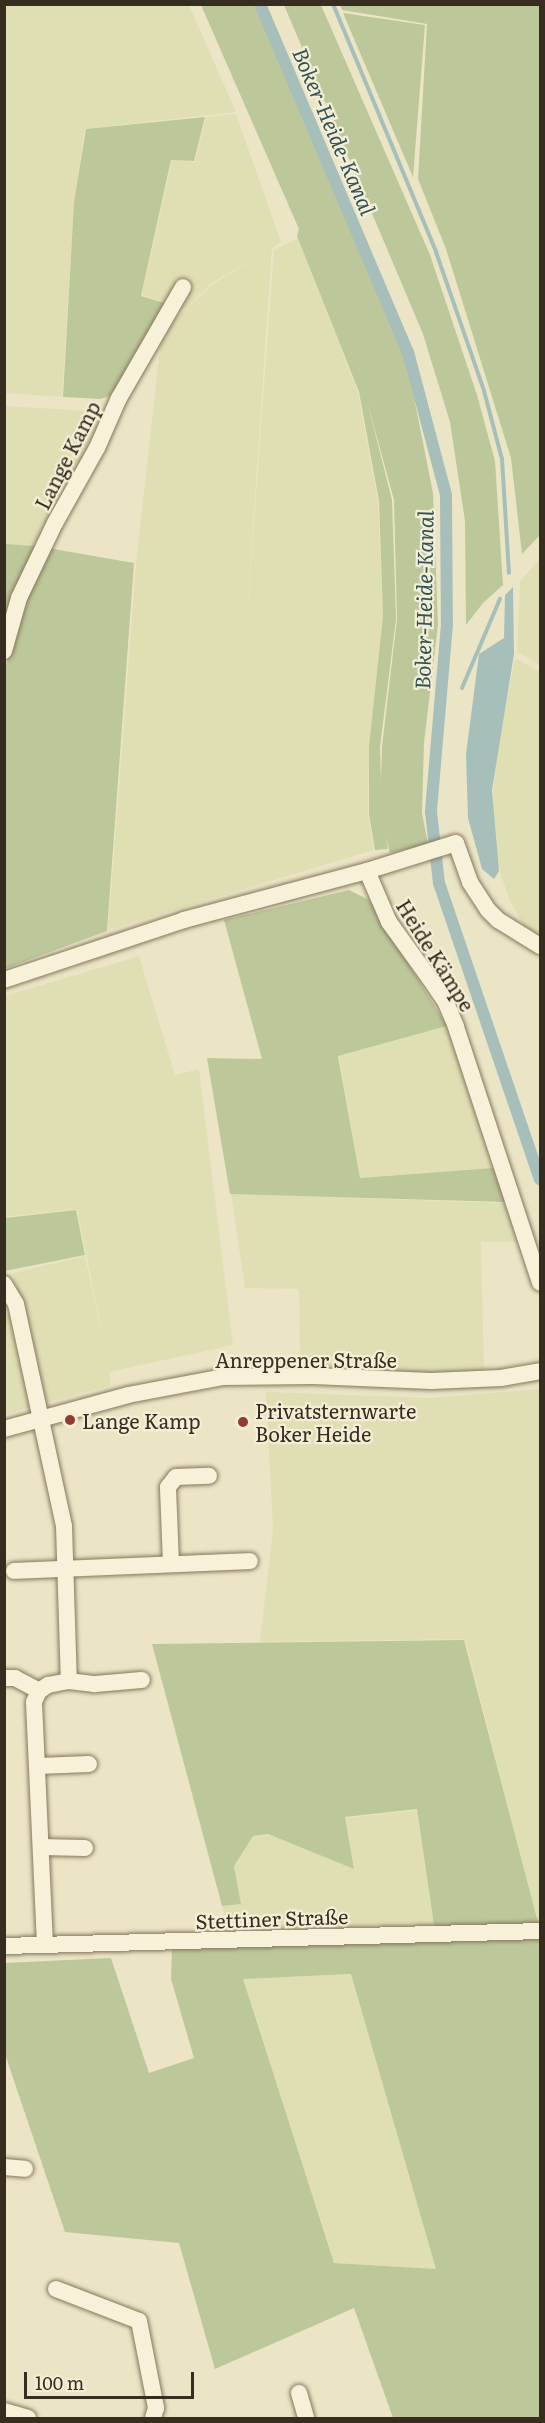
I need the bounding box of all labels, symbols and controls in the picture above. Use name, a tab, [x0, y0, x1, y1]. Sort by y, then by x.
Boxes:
water label: Boker-Heide-Kanal	[288, 43, 382, 219]
street label: Lange Kamp	[29, 397, 105, 513]
water label: Boker-Heide-Kanal	[409, 510, 437, 690]
street label: Heide Kämpe	[392, 895, 480, 1015]
street label: Anreppener Straße	[215, 1347, 397, 1371]
place label: Privatsternwarte Boker Heide	[255, 1398, 416, 1445]
place label: Lange Kamp	[82, 1408, 201, 1432]
marker: Lange Kamp	[63, 1413, 77, 1427]
marker: Privatsternwarte Boker Heide	[236, 1415, 250, 1429]
street label: Stettiner Straße	[195, 1903, 349, 1933]
scale bar	[27, 2360, 196, 2398]
text: 100 m	[35, 2369, 84, 2396]

